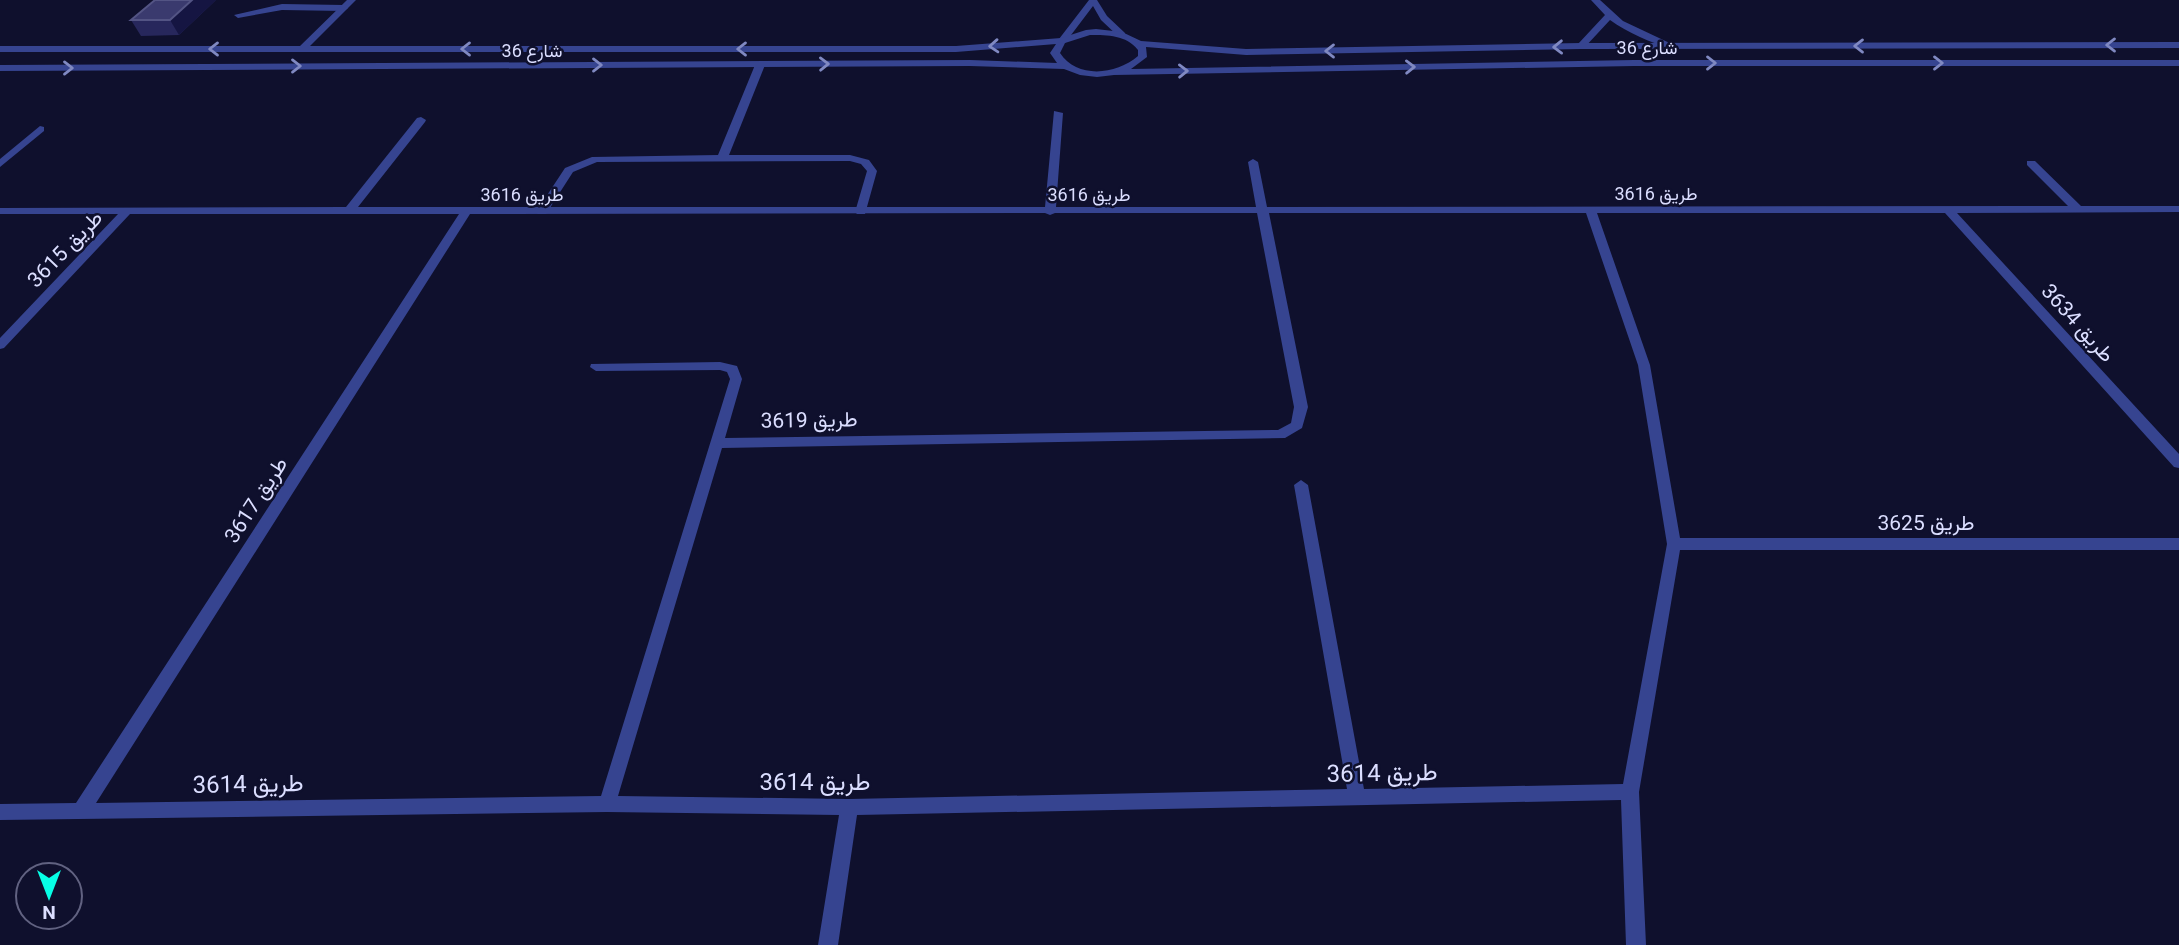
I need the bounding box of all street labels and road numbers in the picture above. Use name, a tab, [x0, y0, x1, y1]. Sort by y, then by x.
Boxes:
street label: شارع 36	[1617, 37, 1677, 60]
street label: شارع 36	[502, 40, 562, 63]
street label: طريق 3616	[1614, 183, 1698, 205]
street label: طريق 3616	[480, 184, 564, 206]
street label: طريق 3616	[1047, 184, 1131, 206]
street label: طريق 3615	[23, 206, 108, 293]
street label: طريق 3634	[2036, 279, 2119, 368]
street label: طريق 3619	[760, 407, 858, 434]
street label: طريق 3617	[220, 453, 293, 548]
street label: طريق 3625	[1878, 511, 1974, 536]
street label: طريق 3614	[1326, 758, 1438, 789]
street label: طريق 3614	[760, 768, 870, 797]
street label: طريق 3614	[192, 769, 304, 800]

